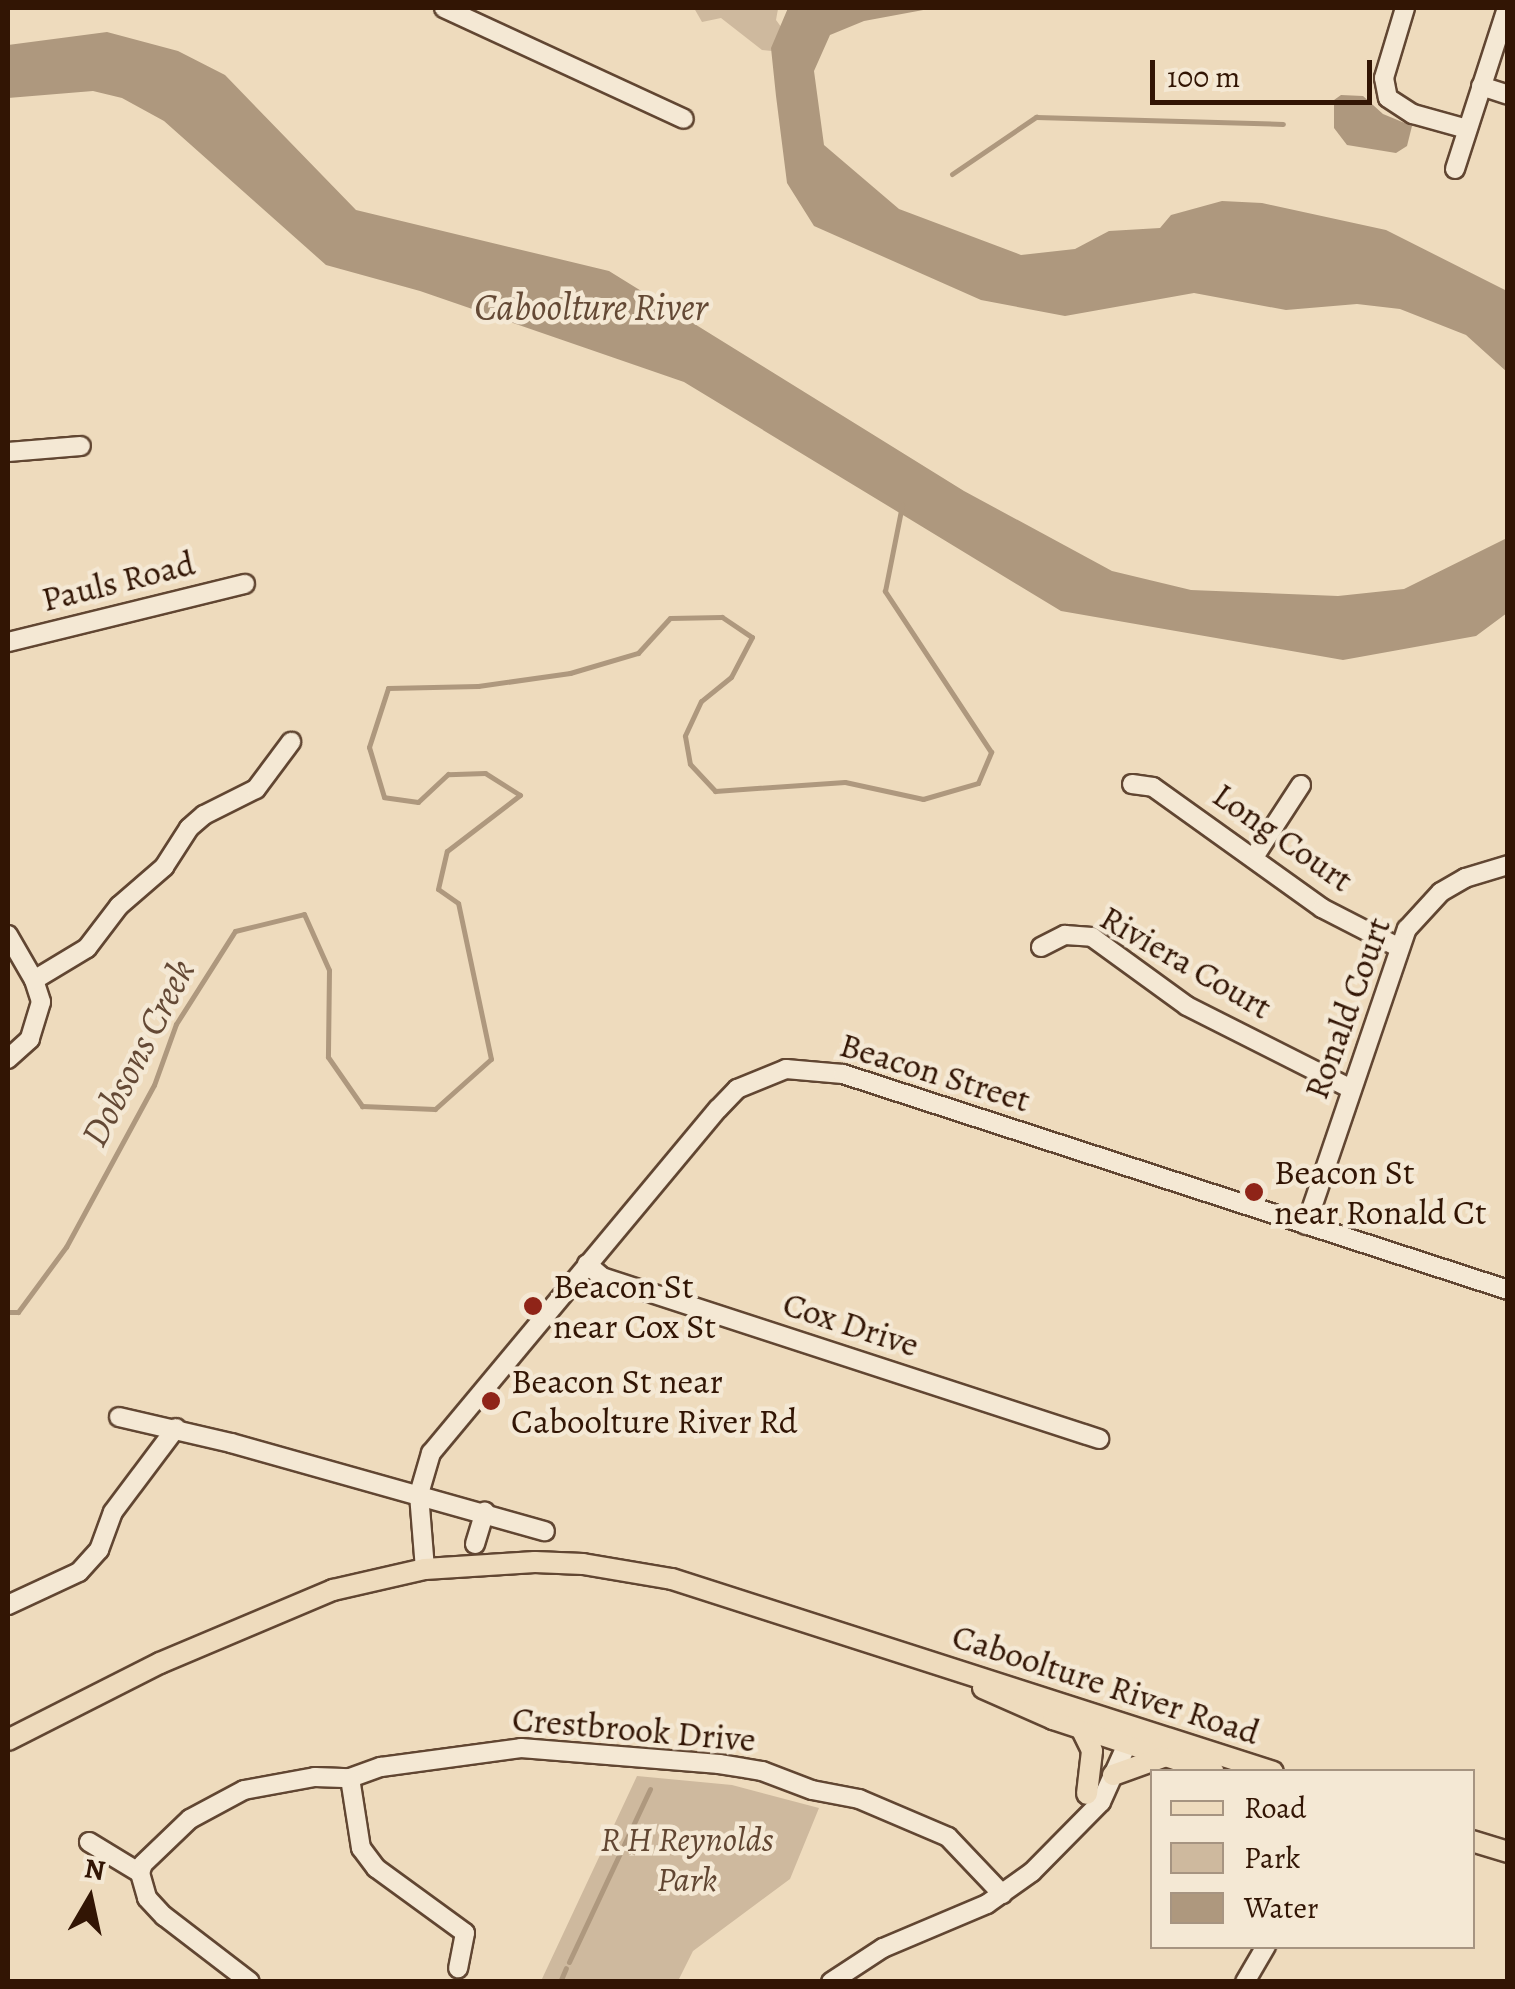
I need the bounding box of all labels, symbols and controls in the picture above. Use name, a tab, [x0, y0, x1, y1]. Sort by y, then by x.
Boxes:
scale bar	[1155, 40, 1378, 102]
text: 100 m	[1167, 57, 1240, 97]
water label: Caboolture River	[474, 285, 708, 331]
street label: Pauls Road	[37, 542, 199, 620]
street label: Long Court	[1205, 774, 1361, 900]
street label: Riviera Court	[1093, 896, 1279, 1028]
street label: Ronald Court	[1295, 912, 1399, 1104]
water label: Dobsons Creek	[71, 952, 205, 1154]
street label: Beacon Street	[835, 1023, 1035, 1121]
place label: Beacon St near Ronald Ct	[1274, 1151, 1486, 1233]
marker: Beacon St near Ronald Ct	[1243, 1181, 1265, 1203]
place label: Beacon St near Cox St	[553, 1265, 716, 1347]
street label: Cox Drive	[778, 1282, 924, 1366]
marker: Beacon St near Cox St	[522, 1295, 544, 1317]
place label: Beacon St near Caboolture River Rd	[511, 1360, 798, 1442]
marker: Beacon St near Caboolture River Rd	[480, 1390, 502, 1412]
street label: Caboolture River Road	[947, 1615, 1265, 1753]
street label: Crestbrook Drive	[511, 1697, 757, 1761]
legend	[1150, 1769, 1475, 1949]
text: Road	[1244, 1788, 1306, 1828]
park label: R H Reynolds Park	[600, 1818, 774, 1900]
text: Park	[1244, 1838, 1300, 1878]
north arrow	[40, 1849, 140, 1949]
text: N	[82, 1849, 108, 1890]
text: Water	[1244, 1888, 1318, 1928]

